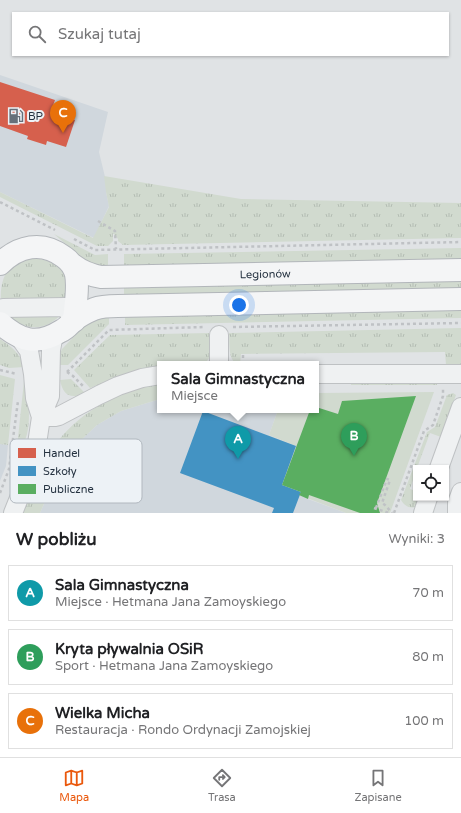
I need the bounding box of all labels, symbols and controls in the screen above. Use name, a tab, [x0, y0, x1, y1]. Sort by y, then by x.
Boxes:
search box	[12, 12, 449, 56]
icon: search	[26, 23, 48, 45]
text: Szukaj tutaj	[58, 25, 141, 43]
pin: C	[50, 100, 76, 133]
fuel station icon: BP	[7, 107, 25, 125]
place label: BP	[28, 110, 43, 123]
street label: Legionów	[240, 267, 291, 281]
your location	[229, 295, 249, 315]
popup	[157, 361, 319, 413]
text: Sala Gimnastyczna	[171, 370, 305, 388]
text: Miejsce	[171, 388, 218, 404]
pin: B	[341, 423, 367, 456]
pin: A	[225, 426, 251, 459]
legend	[10, 439, 142, 503]
text: Handel	[43, 447, 80, 460]
text: Szkoły	[43, 465, 77, 478]
map controls	[413, 465, 449, 501]
button: locate	[413, 465, 449, 501]
text: Publiczne	[43, 483, 94, 496]
text: W pobliżu	[16, 529, 97, 550]
text: Wyniki: 3	[389, 531, 445, 547]
text: Sala Gimnastyczna	[55, 576, 189, 594]
text: A	[25, 585, 35, 601]
text: 70 m	[412, 585, 444, 601]
text: Miejsce · Hetmana Jana Zamoyskiego	[55, 594, 286, 610]
text: Kryta pływalnia OSiR	[55, 640, 203, 658]
text: B	[25, 649, 35, 665]
text: 80 m	[412, 649, 444, 665]
text: Sport · Hetmana Jana Zamoyskiego	[55, 658, 273, 674]
text: Wielka Micha	[55, 704, 150, 722]
text: C	[25, 713, 35, 729]
text: 100 m	[404, 713, 444, 729]
text: Restauracja · Rondo Ordynacji Zamojskiej	[55, 722, 311, 738]
tab: Mapa	[59, 767, 89, 804]
tab: Trasa	[208, 767, 236, 804]
tab: Zapisane	[354, 767, 402, 804]

